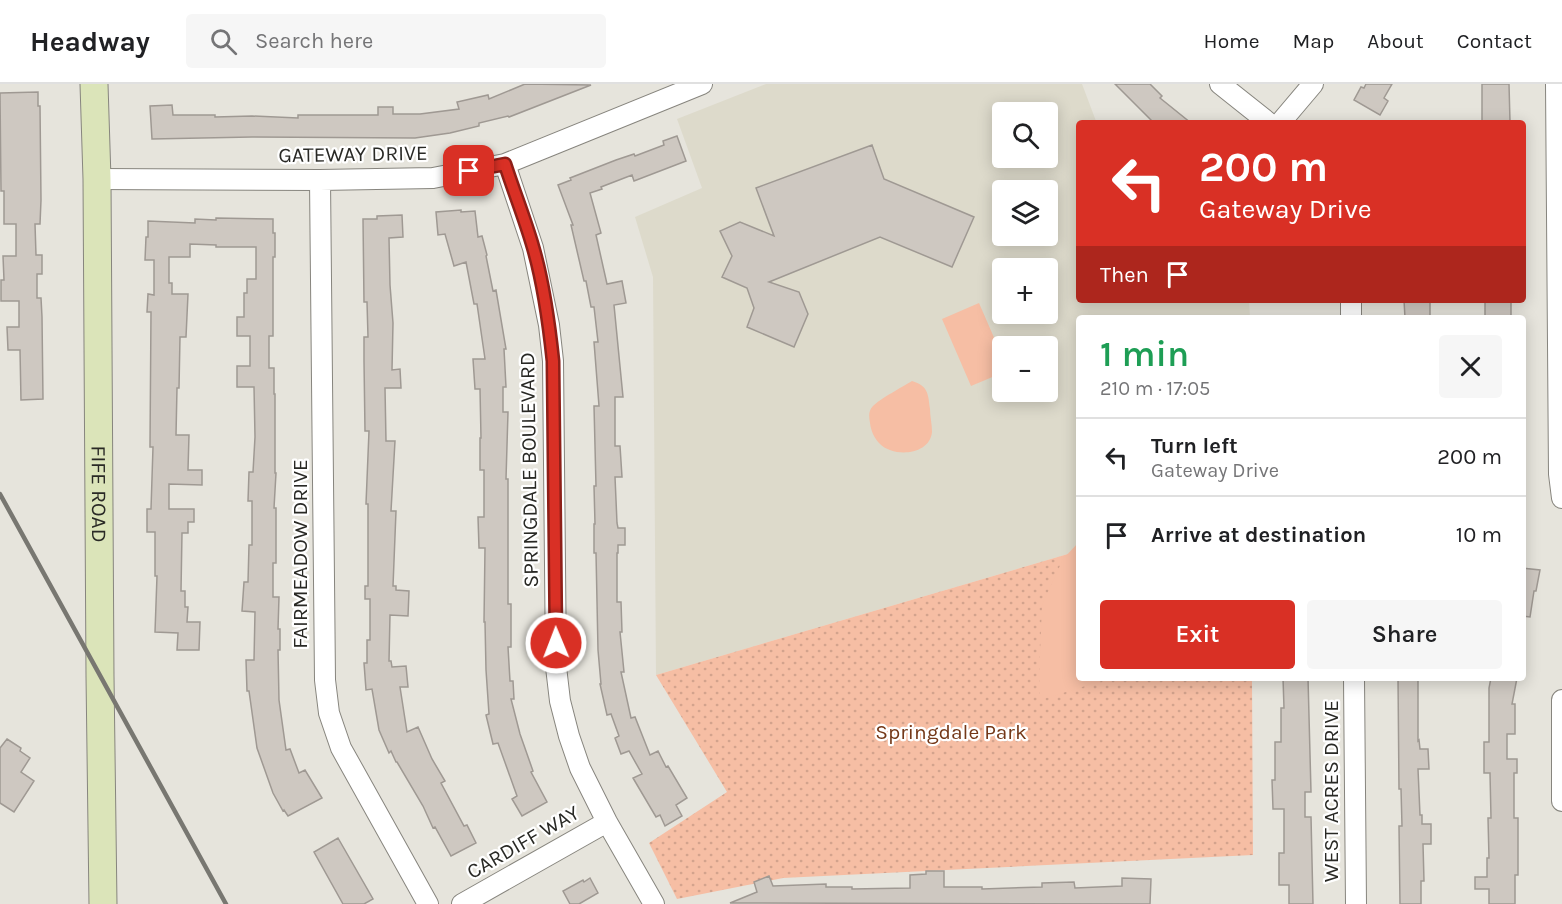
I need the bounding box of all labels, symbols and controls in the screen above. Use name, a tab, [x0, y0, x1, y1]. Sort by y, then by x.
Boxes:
search box	[186, 14, 606, 68]
text: Headway	[30, 25, 150, 58]
icon: search	[207, 25, 240, 58]
text: Search here	[255, 28, 373, 54]
text: Home	[1204, 29, 1260, 53]
text: Map	[1293, 29, 1334, 53]
text: About	[1367, 29, 1424, 53]
text: Contact	[1457, 29, 1532, 53]
map controls	[992, 102, 1058, 402]
button: search	[992, 102, 1058, 168]
street label: GATEWAY DRIVE	[278, 141, 428, 167]
text: 200 m	[1199, 142, 1328, 192]
icon: left	[1100, 144, 1178, 222]
pin	[443, 145, 494, 196]
icon: arrive	[452, 154, 485, 187]
button: layers	[992, 180, 1058, 246]
text: Gateway Drive	[1199, 193, 1372, 225]
button: +	[992, 258, 1058, 324]
icon: arrive	[1161, 258, 1194, 291]
text: Then	[1100, 262, 1149, 288]
text: 1 min	[1100, 333, 1189, 375]
button: close	[1439, 335, 1502, 398]
button: −	[992, 336, 1058, 402]
street label: SPRINGDALE BOULEVARD	[515, 352, 543, 588]
text: 210 m · 17:05	[1100, 377, 1210, 400]
text: Turn left	[1151, 433, 1238, 459]
icon: left	[1100, 441, 1133, 474]
text: 200 m	[1437, 444, 1502, 470]
street label: FIFE ROAD	[87, 445, 111, 543]
street label: FAIRMEADOW DRIVE	[288, 459, 312, 649]
text: Gateway Drive	[1151, 459, 1279, 482]
icon: arrive	[1100, 519, 1133, 552]
text: Arrive at destination	[1151, 522, 1366, 548]
text: 10 m	[1456, 522, 1502, 548]
button: Exit	[1100, 600, 1295, 669]
button: Share	[1307, 600, 1502, 669]
position arrow	[524, 611, 588, 675]
street label: WEST ACRES DRIVE	[1319, 700, 1343, 882]
park label: Springdale Park	[875, 720, 1027, 744]
street label: CARDIFF WAY	[463, 800, 584, 884]

